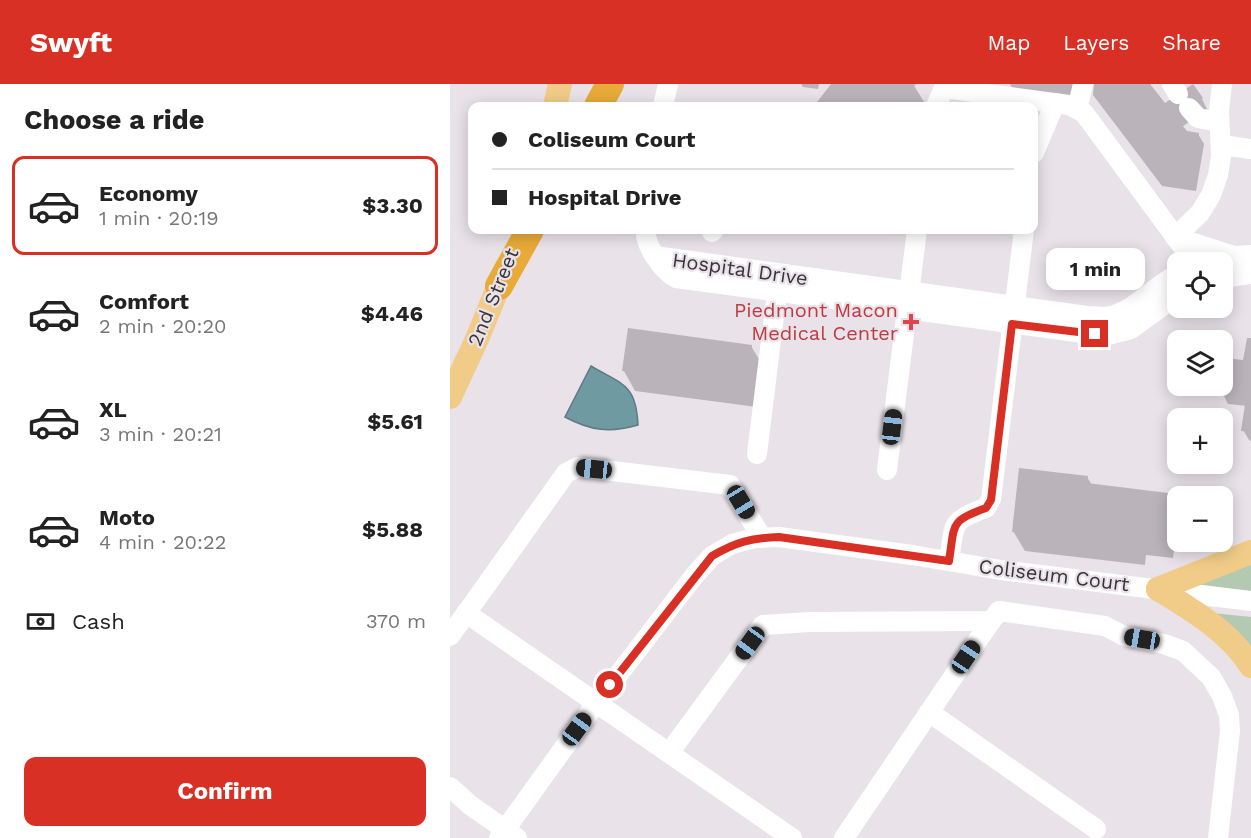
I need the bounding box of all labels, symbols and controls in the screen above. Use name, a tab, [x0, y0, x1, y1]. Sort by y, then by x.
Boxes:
text: Swyft	[30, 26, 112, 59]
text: Map	[987, 30, 1030, 55]
text: Layers	[1063, 30, 1129, 55]
text: Share	[1162, 30, 1221, 55]
text: Choose a ride	[24, 104, 204, 136]
text: Coliseum Court	[528, 127, 695, 152]
icon: car	[27, 179, 81, 233]
text: Economy	[99, 181, 198, 206]
text: Hospital Drive	[528, 185, 682, 210]
text: $3.30	[362, 193, 423, 218]
text: 1 min · 20:19	[99, 206, 219, 230]
street label: 2nd Street	[462, 244, 524, 350]
callout: 1 min	[1046, 247, 1144, 289]
street label: Hospital Drive	[671, 248, 809, 290]
map controls	[1167, 252, 1233, 552]
button: locate	[1167, 252, 1233, 318]
text: 1 min	[1070, 257, 1121, 281]
icon: car	[27, 287, 81, 341]
text: Comfort	[99, 289, 189, 314]
place label: Piedmont Macon Medical Center	[734, 298, 898, 345]
text: $4.46	[361, 301, 423, 326]
marker: Piedmont Macon Medical Center	[902, 313, 920, 331]
text: 2 min · 20:20	[99, 314, 227, 338]
route end	[1081, 320, 1108, 347]
button: layers	[1167, 330, 1233, 396]
icon: car	[27, 395, 81, 449]
text: XL	[99, 397, 127, 422]
car	[881, 408, 903, 446]
button: +	[1167, 408, 1233, 474]
text: $5.61	[367, 409, 423, 434]
text: 3 min · 20:21	[99, 422, 222, 446]
car	[575, 458, 613, 480]
car	[724, 482, 758, 522]
button: −	[1167, 486, 1233, 552]
icon: car	[27, 503, 81, 557]
text: Moto	[99, 505, 155, 530]
text: $5.88	[362, 517, 423, 542]
text: 4 min · 20:22	[99, 530, 226, 554]
street label: Coliseum Court	[977, 554, 1131, 596]
icon: cash	[24, 605, 57, 638]
text: Cash	[72, 609, 125, 634]
text: 370 m	[366, 609, 426, 633]
car	[732, 623, 768, 663]
car	[1123, 627, 1161, 651]
car	[948, 637, 984, 677]
route start	[596, 671, 623, 698]
car	[559, 709, 595, 749]
button: Confirm	[24, 757, 426, 826]

